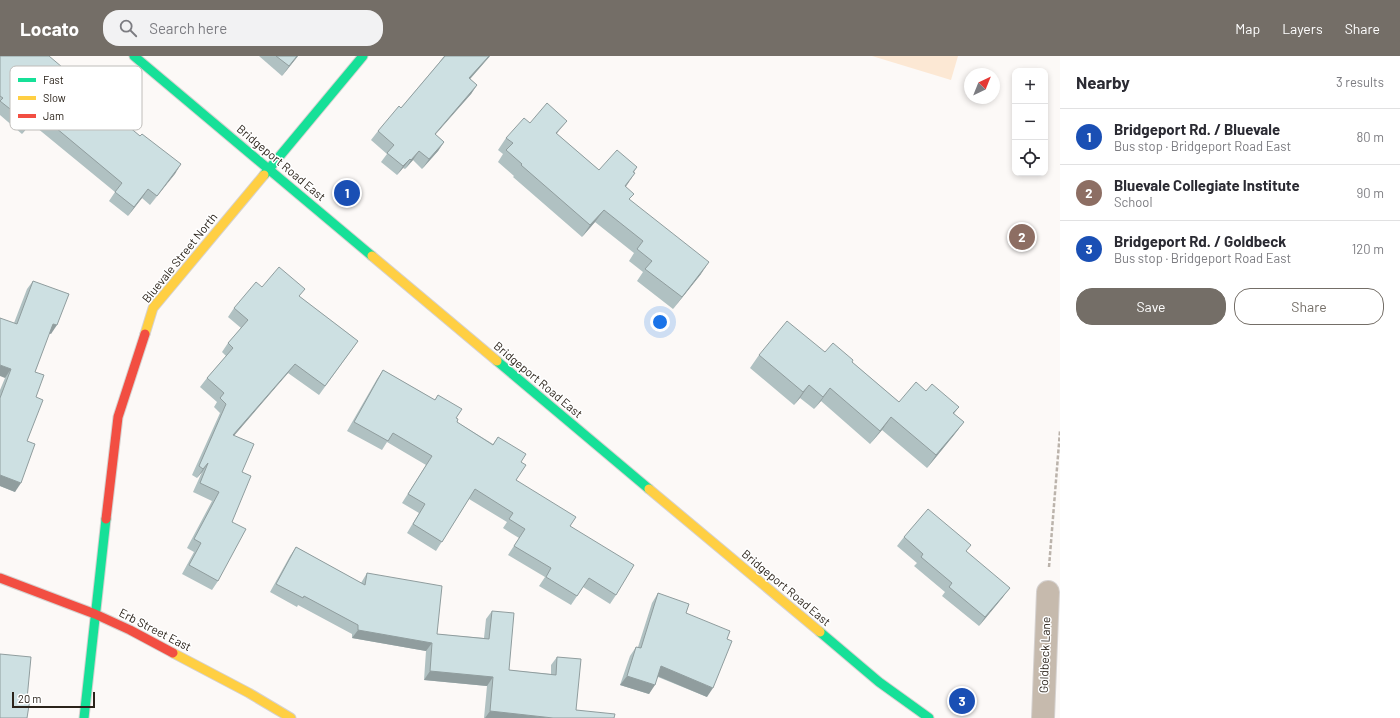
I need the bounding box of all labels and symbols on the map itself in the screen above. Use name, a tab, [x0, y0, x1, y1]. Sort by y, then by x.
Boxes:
legend	[10, 66, 142, 130]
north arrow	[964, 68, 1000, 104]
text: Fast	[43, 73, 64, 86]
text: Slow	[43, 91, 66, 104]
text: Jam	[43, 109, 64, 122]
street label: Bridgeport Road East	[235, 121, 329, 203]
pin: 1	[334, 178, 360, 208]
street label: Bluevale Street North	[139, 210, 220, 305]
pin: 2	[1009, 222, 1035, 252]
your location	[650, 312, 670, 332]
street label: Bridgeport Road East	[492, 338, 586, 420]
street label: Bridgeport Road East	[740, 546, 834, 628]
street label: Erb Street East	[117, 605, 194, 653]
street label: Goldbeck Lane	[1036, 617, 1052, 693]
pin: 3	[949, 686, 975, 716]
scale bar	[12, 690, 95, 709]

